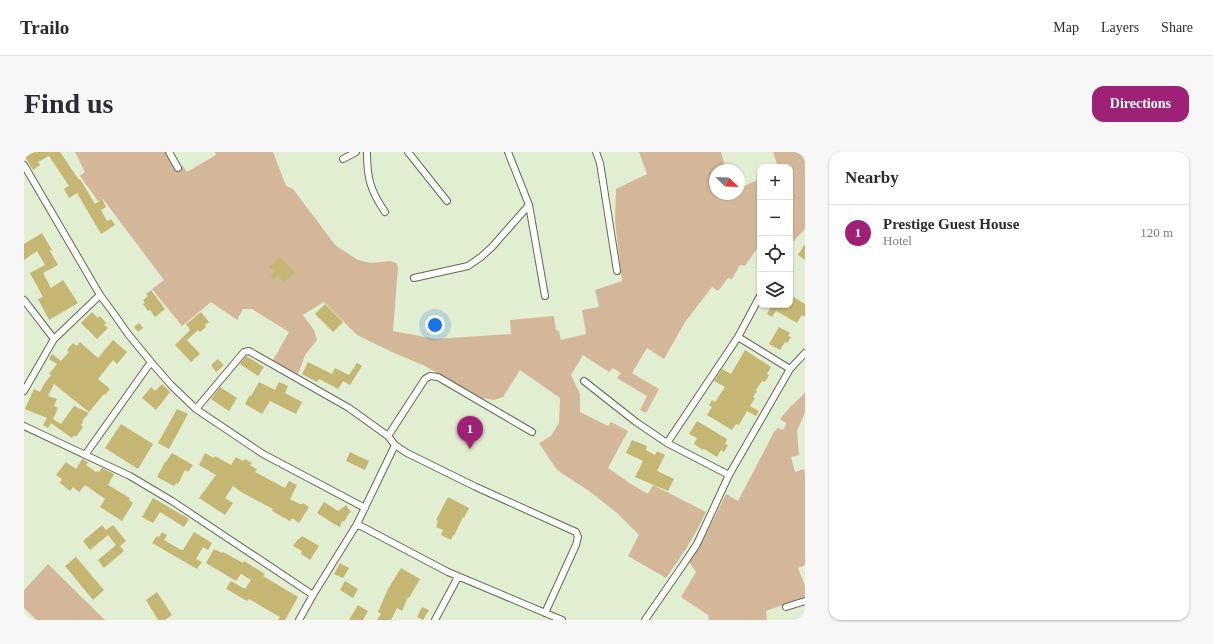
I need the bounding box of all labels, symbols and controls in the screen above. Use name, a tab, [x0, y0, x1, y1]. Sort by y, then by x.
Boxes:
text: Trailo	[20, 17, 69, 38]
text: Map	[1053, 20, 1079, 35]
text: Layers	[1101, 20, 1139, 35]
text: Share	[1161, 20, 1193, 35]
button: Directions	[1092, 86, 1189, 122]
text: Find us	[24, 88, 114, 119]
north arrow	[709, 164, 745, 200]
map controls	[757, 164, 793, 308]
button: +	[757, 164, 793, 200]
text: Nearby	[845, 168, 899, 187]
button: −	[757, 200, 793, 236]
text: Prestige Guest House	[883, 216, 1019, 232]
text: 1	[855, 225, 861, 240]
text: 120 m	[1140, 225, 1173, 240]
text: Hotel	[883, 233, 912, 248]
button: locate	[757, 236, 793, 272]
button: layers	[757, 272, 793, 308]
your location	[425, 315, 445, 335]
pin: 1	[457, 416, 483, 449]

